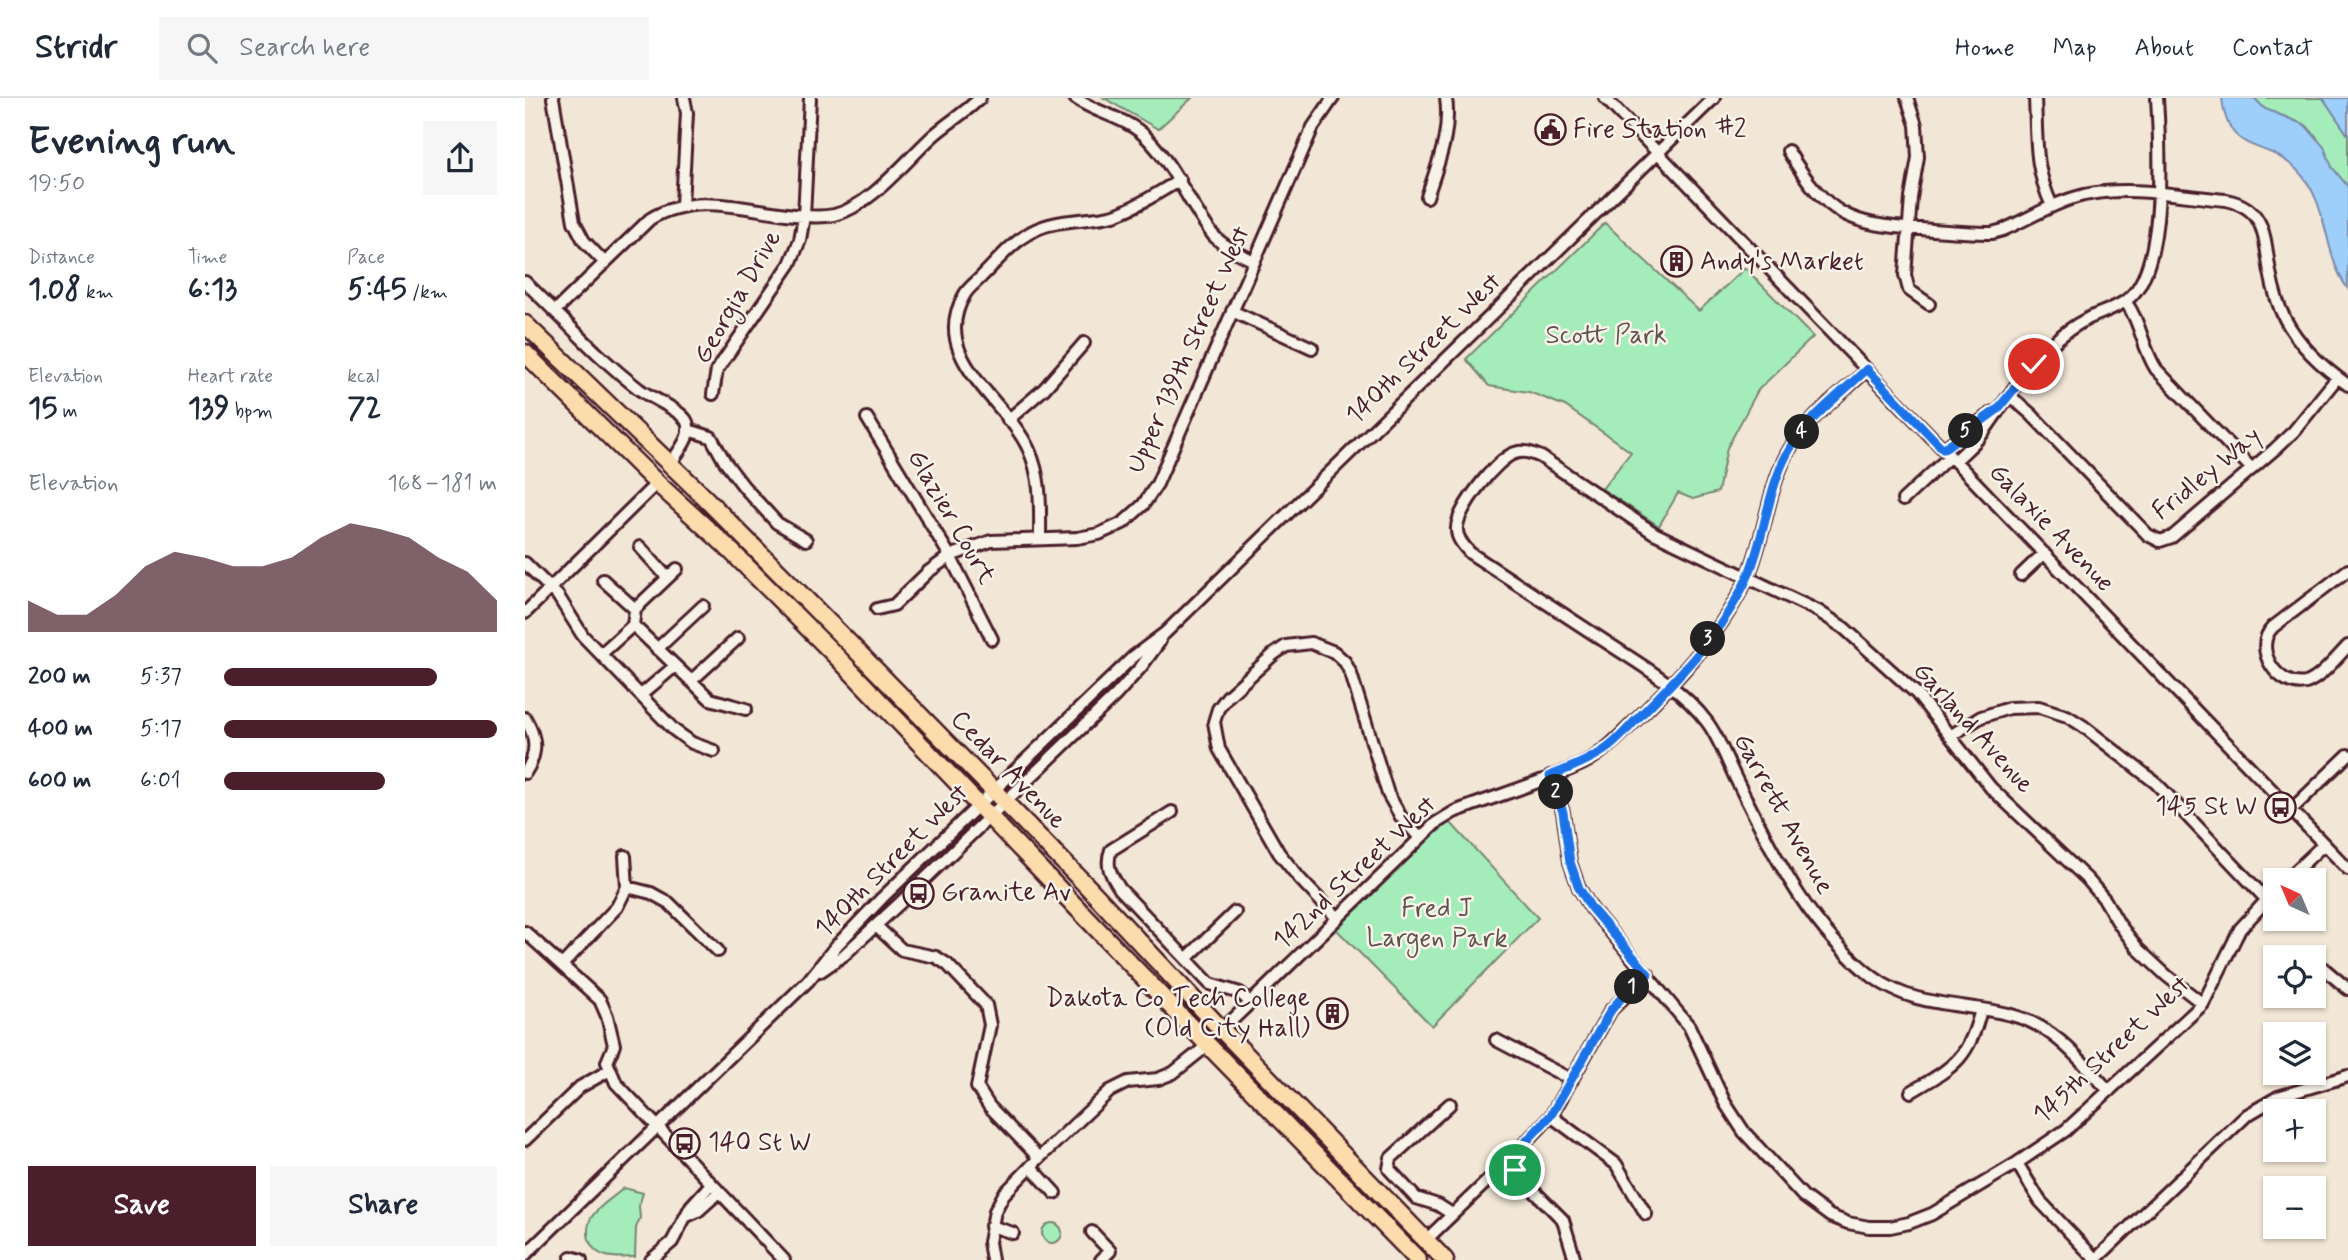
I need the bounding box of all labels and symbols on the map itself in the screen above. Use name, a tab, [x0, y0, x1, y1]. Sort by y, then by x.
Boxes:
public building icon: Fire Station #2	[1533, 113, 1567, 147]
place label: Fire Station #2	[1573, 113, 1747, 147]
street label: Upper 139th Street West	[1119, 221, 1259, 479]
street label: Georgia Drive	[686, 224, 792, 371]
building icon: Andy's Market	[1660, 245, 1694, 279]
place label: Andy's Market	[1700, 245, 1864, 279]
street label: 140th Street West	[1339, 266, 1509, 432]
park label: Scott Park	[1545, 319, 1667, 353]
pin	[2004, 334, 2064, 394]
pin: 4	[1785, 414, 1819, 450]
pin: 5	[1949, 414, 1983, 448]
street label: Fridley Way	[2145, 420, 2269, 528]
street label: Glazier Court	[899, 444, 1003, 590]
street label: Galaxie Avenue	[1981, 456, 2121, 600]
pin: 3	[1691, 622, 1725, 656]
street label: Garland Avenue	[1905, 655, 2041, 801]
street label: Cedar Avenue	[942, 703, 1074, 837]
street label: Garrett Avenue	[1725, 727, 1841, 901]
pin: 2	[1539, 774, 1573, 810]
street label: 140th Street West	[808, 777, 976, 945]
street label: 142nd Street West	[1266, 788, 1444, 958]
place label: 145 St W	[2155, 790, 2257, 824]
bus stop icon: 145 St W	[2263, 790, 2297, 824]
north arrow	[2263, 868, 2326, 931]
bus stop icon: Granite Av	[901, 876, 935, 910]
place label: Granite Av	[941, 876, 1071, 910]
park label: Fred J Largen Park	[1366, 892, 1508, 958]
street label: 145th Street West	[2026, 968, 2198, 1132]
pin: 1	[1615, 970, 1649, 1004]
place label: Dakota Co Tech College (Old City Hall)	[1046, 982, 1310, 1046]
building icon: Dakota Co Tech College (Old City Hall)	[1316, 997, 1350, 1031]
bus stop icon: 140 St W	[668, 1126, 702, 1160]
place label: 140 St W	[708, 1126, 811, 1160]
pin	[1485, 1140, 1545, 1200]

